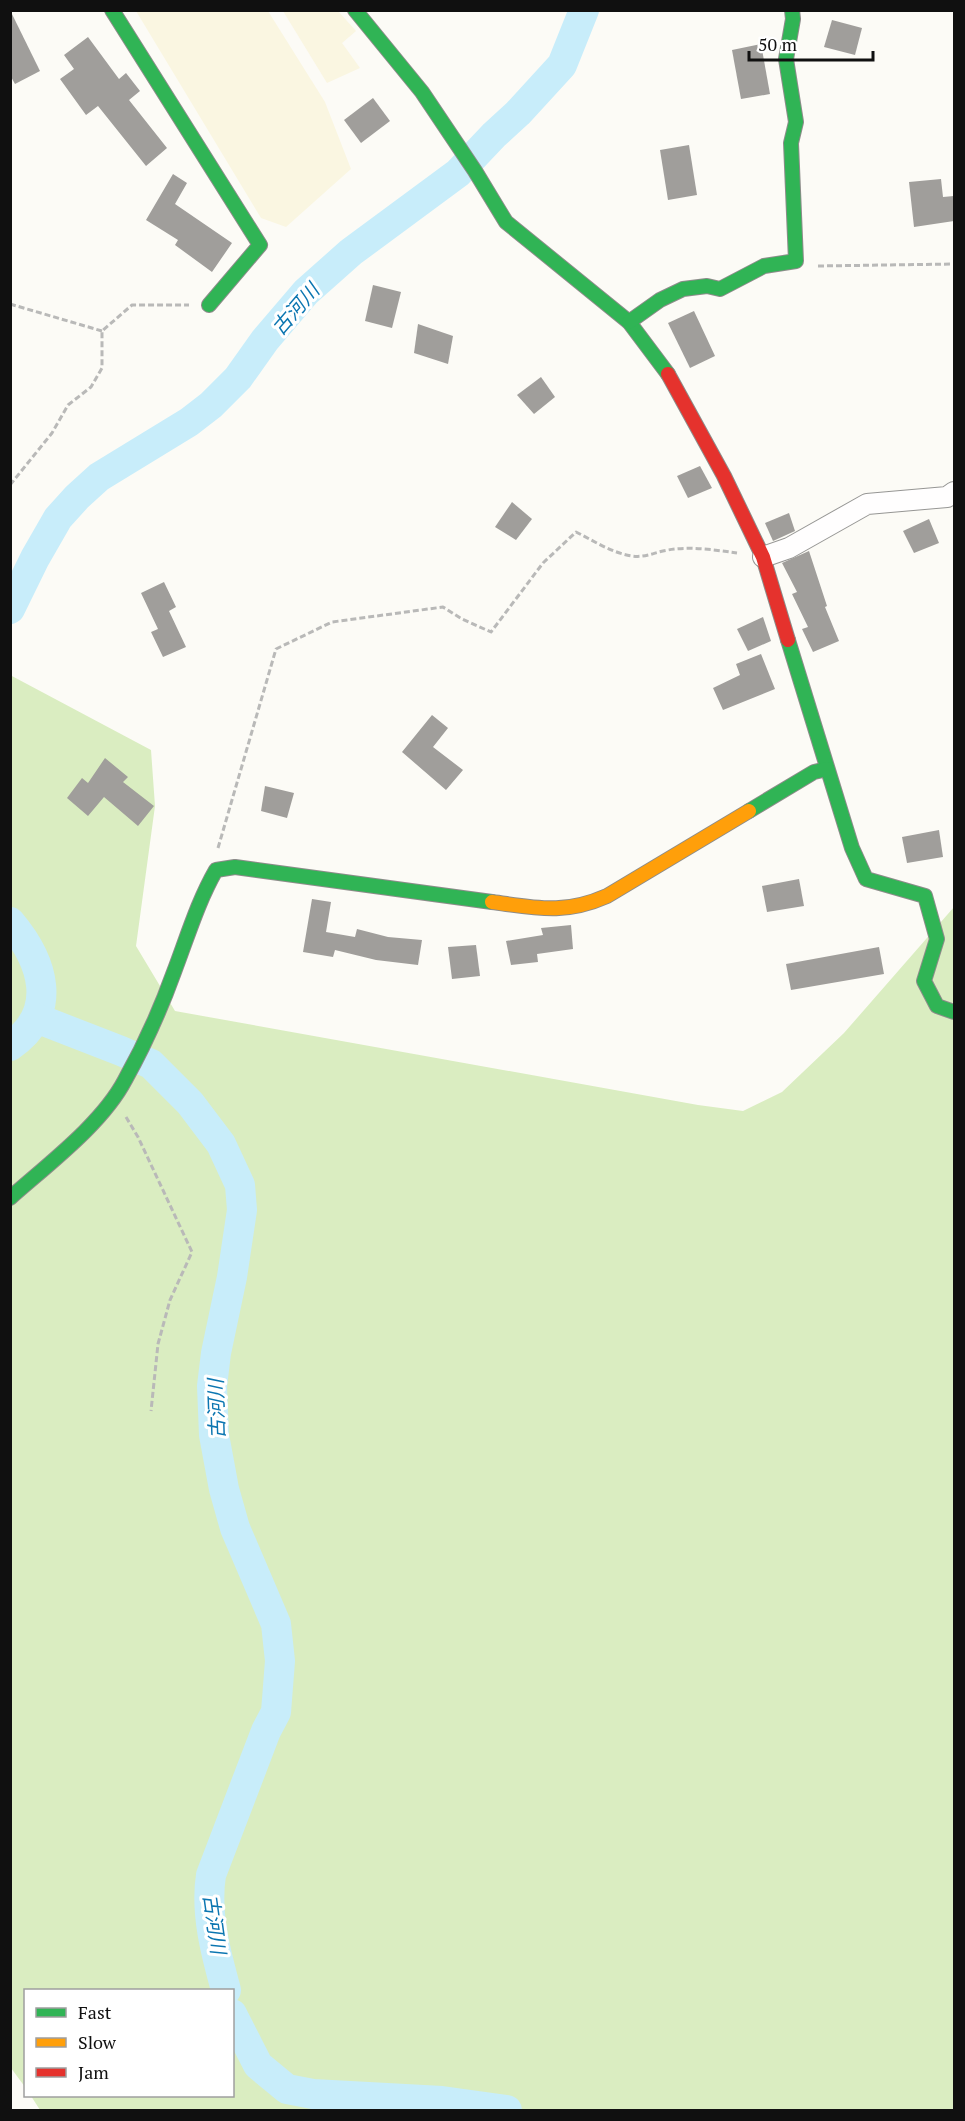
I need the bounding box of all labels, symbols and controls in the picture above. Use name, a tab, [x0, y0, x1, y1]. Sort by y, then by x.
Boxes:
scale bar	[749, 24, 874, 62]
text: 50 m	[758, 32, 798, 56]
water label: 古河川	[265, 276, 326, 340]
water label: 古河川	[201, 1377, 231, 1439]
water label: 古河川	[197, 1892, 233, 1958]
legend	[24, 1989, 234, 2097]
text: Fast	[78, 2000, 112, 2024]
text: Slow	[78, 2030, 117, 2054]
text: Jam	[78, 2060, 109, 2084]

